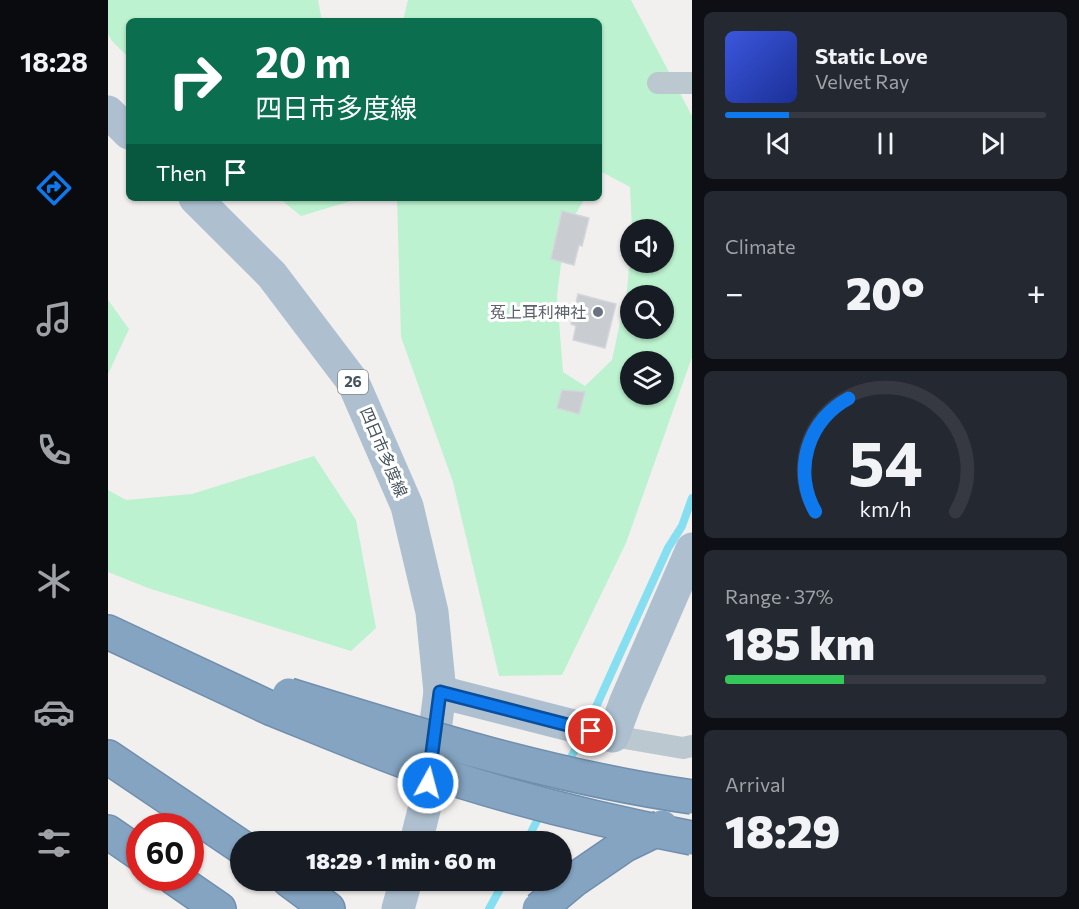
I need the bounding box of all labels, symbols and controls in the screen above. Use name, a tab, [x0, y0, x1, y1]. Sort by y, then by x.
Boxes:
text: 20 m	[255, 35, 351, 87]
icon: right	[156, 42, 234, 120]
text: Static Love	[815, 42, 928, 69]
text: 18:28	[20, 45, 88, 78]
text: Velvet Ray	[815, 69, 909, 93]
text: 四日市多度線	[255, 91, 417, 124]
icon: previous	[762, 127, 795, 160]
icon: pause	[869, 127, 902, 160]
icon: next	[976, 127, 1009, 160]
icon: arrive	[219, 156, 252, 189]
text: Then	[156, 159, 207, 186]
icon: directions	[33, 167, 75, 209]
map controls	[620, 219, 674, 405]
button: sound	[620, 219, 674, 273]
text: Climate	[725, 234, 795, 258]
text: 20°	[846, 264, 925, 319]
text: −	[725, 271, 744, 312]
text: +	[1027, 271, 1046, 312]
button: search	[620, 285, 674, 339]
icon: music	[33, 298, 75, 340]
place label: 菟上耳利神社	[490, 302, 586, 321]
marker: 菟上耳利神社	[591, 305, 605, 319]
button: layers	[620, 351, 674, 405]
road number: 26	[338, 370, 368, 394]
street label: 四日市多度線	[357, 404, 412, 500]
text: 54	[848, 423, 923, 499]
icon: phone	[33, 429, 75, 471]
text: km/h	[859, 495, 912, 521]
icon: climate	[33, 560, 75, 602]
text: Range · 37%	[725, 584, 833, 608]
text: 185 km	[725, 614, 875, 669]
icon: car	[33, 691, 75, 733]
pin	[565, 705, 616, 756]
icon: arrive	[574, 714, 607, 747]
position arrow	[396, 751, 460, 815]
text: Arrival	[725, 772, 786, 796]
text: 18:29	[725, 802, 840, 857]
speed limit sign: 60	[126, 813, 204, 891]
icon: filters	[33, 822, 75, 864]
text: 18:29 · 1 min · 60 m	[306, 847, 496, 874]

